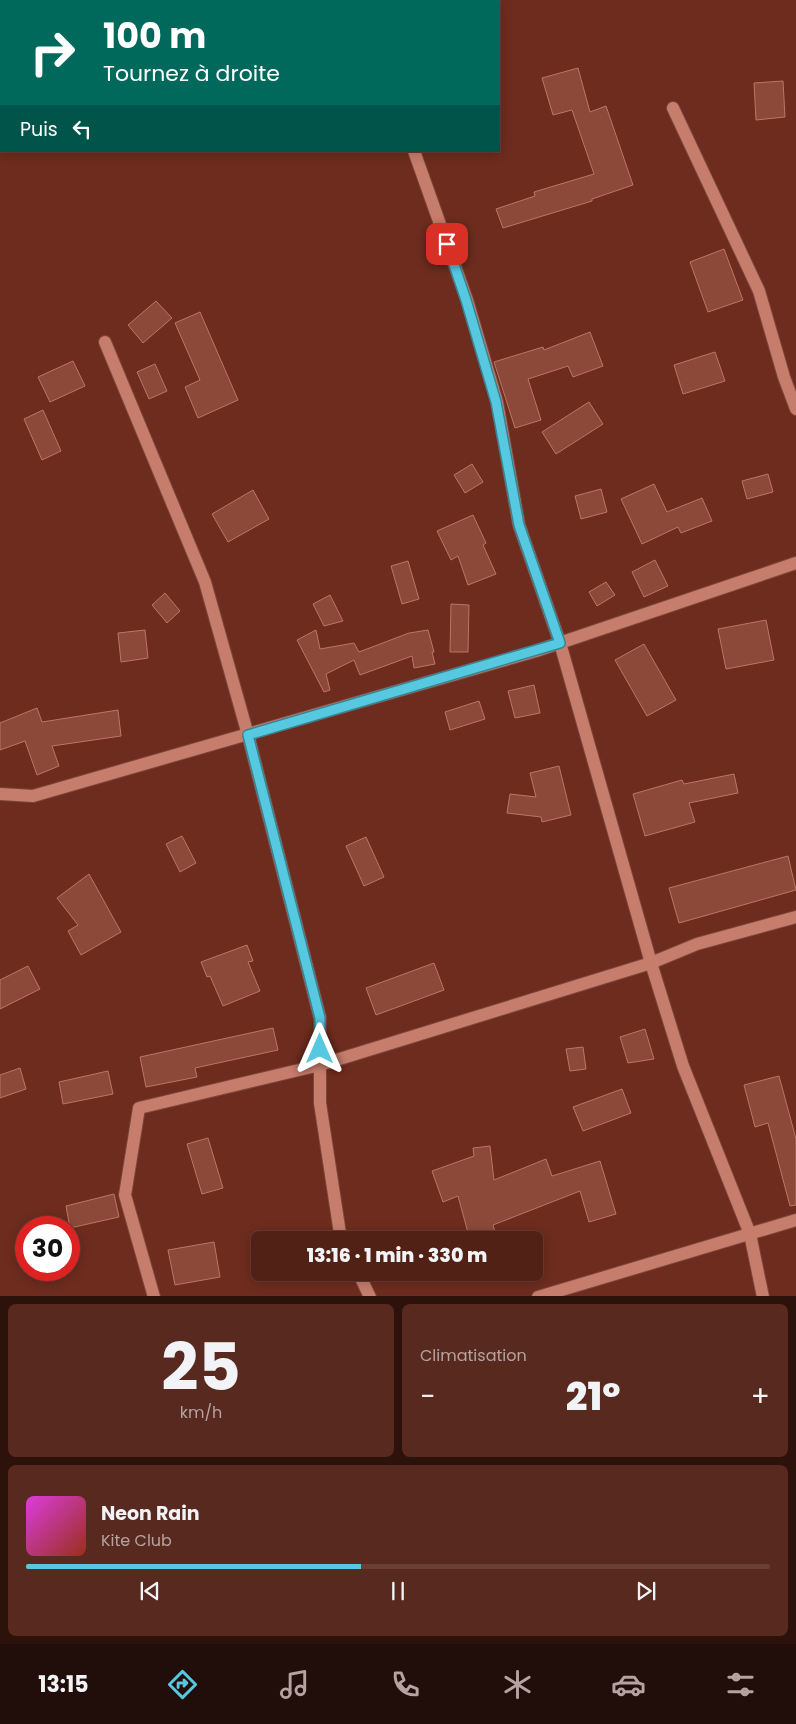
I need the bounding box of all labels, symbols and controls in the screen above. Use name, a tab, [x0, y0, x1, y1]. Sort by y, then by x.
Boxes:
text: 100 m	[103, 11, 206, 60]
icon: right	[20, 20, 85, 85]
text: Tournez à droite	[103, 58, 280, 89]
icon: left	[68, 115, 96, 143]
text: Puis	[20, 116, 58, 143]
pin	[426, 223, 468, 265]
icon: arrive	[433, 230, 461, 258]
position arrow	[293, 1022, 345, 1074]
speed limit sign: 30	[15, 1216, 80, 1281]
text: 13:16 · 1 min · 330 m	[307, 1242, 487, 1269]
text: 25	[161, 1322, 241, 1413]
text: Climatisation	[420, 1344, 527, 1367]
text: 21°	[566, 1370, 620, 1423]
text: −	[420, 1377, 435, 1416]
text: +	[751, 1377, 770, 1416]
text: km/h	[180, 1401, 222, 1424]
text: Neon Rain	[101, 1500, 200, 1527]
text: Kite Club	[101, 1529, 172, 1552]
icon: previous	[136, 1577, 164, 1605]
icon: pause	[384, 1577, 412, 1605]
icon: next	[632, 1577, 660, 1605]
icon: directions	[165, 1667, 200, 1702]
icon: music	[277, 1667, 312, 1702]
icon: phone	[388, 1667, 423, 1702]
icon: climate	[500, 1667, 535, 1702]
icon: car	[611, 1667, 646, 1702]
icon: filters	[723, 1667, 758, 1702]
text: 13:15	[38, 1669, 89, 1700]

